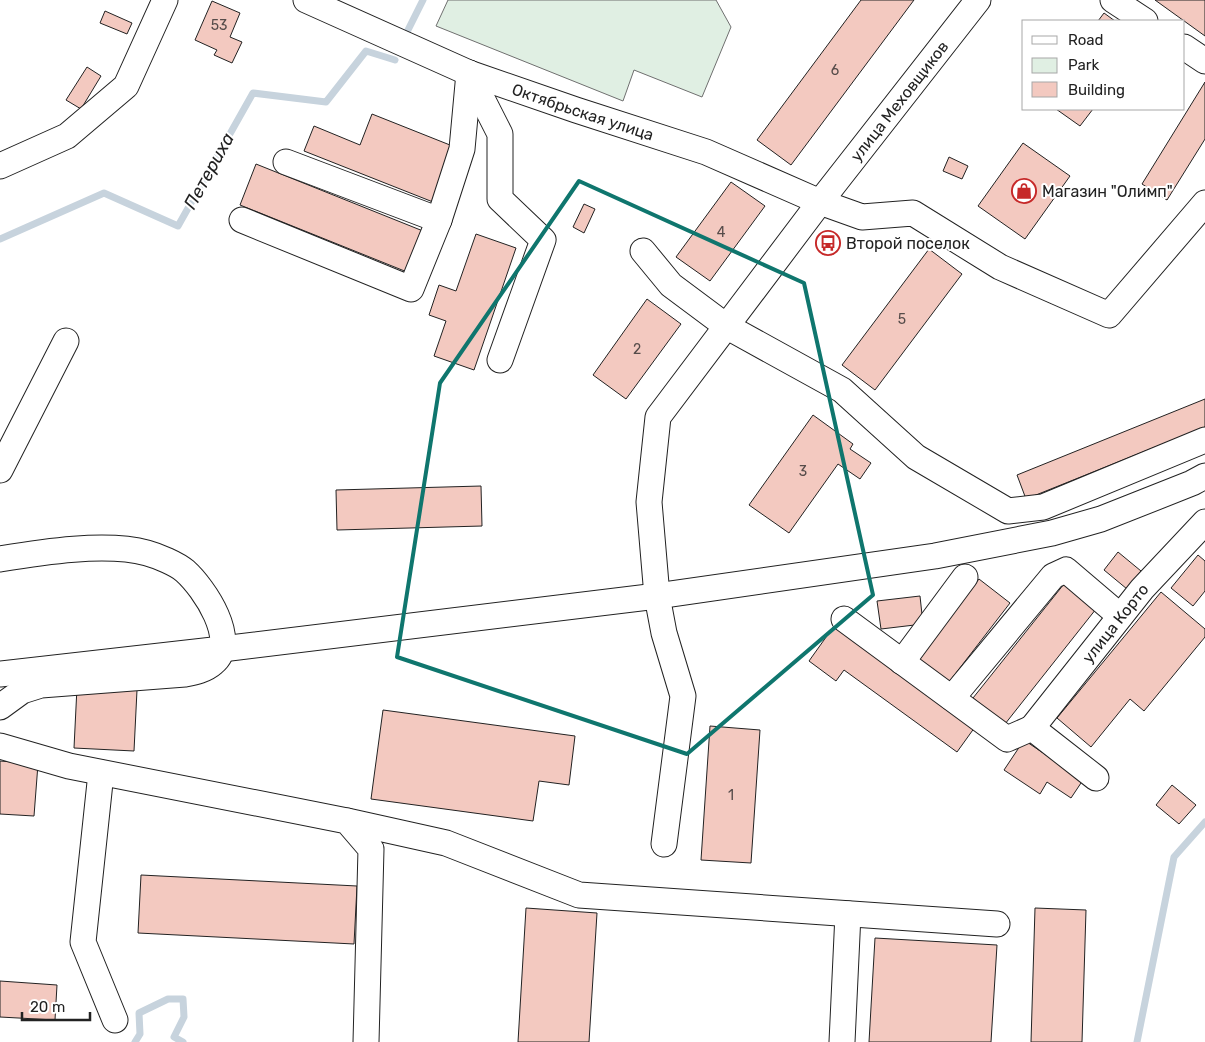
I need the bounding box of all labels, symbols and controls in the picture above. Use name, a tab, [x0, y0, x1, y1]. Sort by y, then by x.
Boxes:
house number: 53	[211, 17, 227, 34]
legend	[1022, 20, 1185, 110]
text: Road	[1068, 31, 1104, 49]
street label: улица Меховщиков	[846, 37, 952, 165]
text: Park	[1068, 56, 1099, 74]
house number: 6	[831, 62, 839, 79]
street label: Октябрьская улица	[509, 80, 656, 145]
text: Building	[1068, 81, 1125, 99]
water label: Петериха	[179, 129, 239, 213]
shop icon: Магазин "Олимп"	[1011, 178, 1037, 204]
place label: Магазин "Олимп"	[1042, 182, 1173, 201]
house number: 4	[717, 224, 726, 241]
bus stop icon: Второй поселок	[815, 230, 841, 256]
place label: Второй поселок	[846, 234, 970, 253]
house number: 5	[898, 311, 906, 328]
house number: 2	[633, 341, 641, 358]
house number: 3	[799, 463, 807, 480]
street label: улица Корто	[1078, 579, 1152, 667]
house number: 1	[728, 787, 734, 804]
scale bar	[22, 990, 90, 1022]
text: 20 m	[30, 998, 65, 1016]

